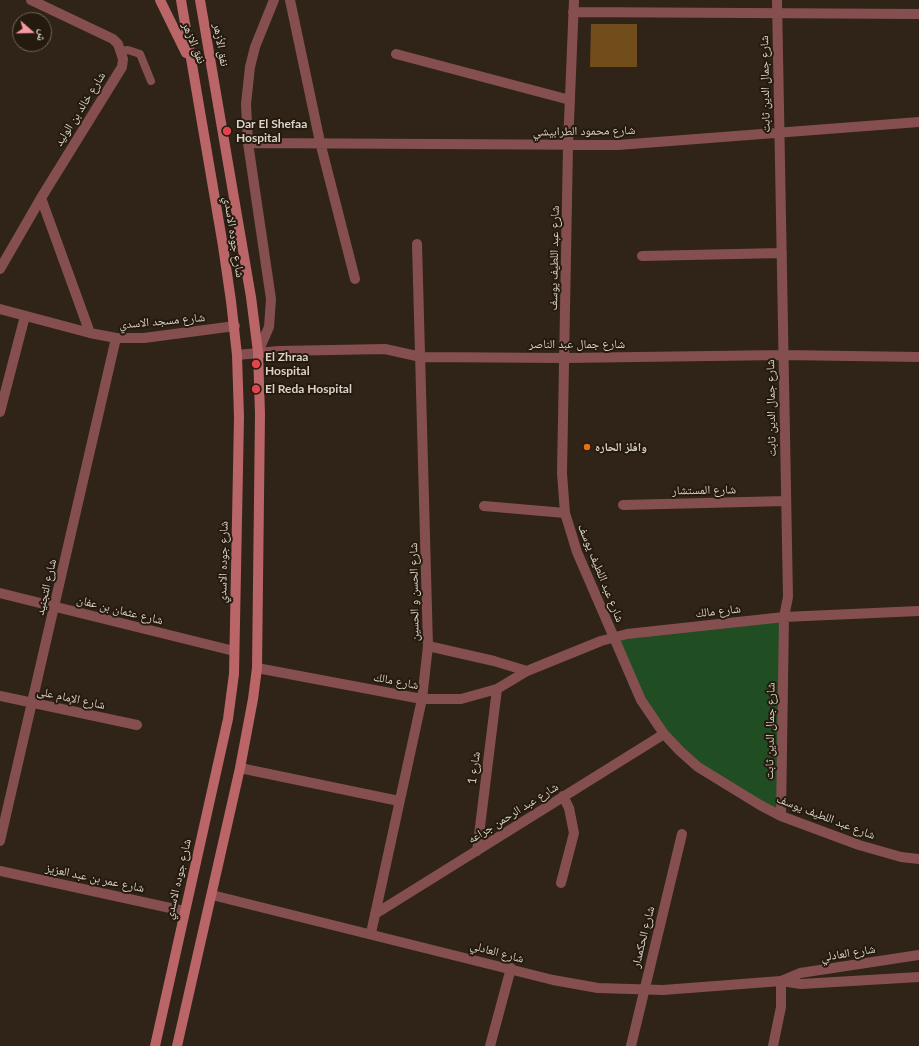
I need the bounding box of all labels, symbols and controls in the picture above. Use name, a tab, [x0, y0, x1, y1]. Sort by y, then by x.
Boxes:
north arrow	[12, 12, 52, 52]
street label: نفق الازهر	[179, 20, 209, 66]
street label: نفق الأزهر	[210, 22, 232, 68]
text: ش	[35, 28, 51, 44]
street label: شارع جمال الدين ثابت	[757, 35, 773, 133]
street label: شارع خالد بن الوليد	[51, 69, 109, 149]
place label: Dar El Shefaa Hospital	[236, 117, 307, 145]
street label: شارع محمود الطرابيشي	[533, 123, 635, 139]
marker: Dar El Shefaa Hospital	[221, 125, 233, 137]
street label: شارع جوده الاسدي	[220, 195, 248, 279]
street label: شارع عبد اللطيف يوسف	[546, 206, 562, 310]
street label: شارع مسجد الاسدي	[118, 310, 206, 332]
street label: شارع جمال عبد الناصر	[529, 337, 625, 351]
place label: El Zhraa Hospital	[265, 350, 310, 378]
marker: El Zhraa Hospital	[250, 358, 262, 370]
street label: شارع جمال الدين ثابت	[763, 359, 779, 457]
place label: El Reda Hospital	[265, 382, 352, 396]
marker: El Reda Hospital	[250, 383, 262, 395]
place label: وافلز الحاره	[595, 440, 647, 454]
marker: وافلز الحاره	[582, 442, 592, 452]
street label: شارع المستشار	[672, 482, 736, 498]
street label: شارع جوده الاسدي	[215, 521, 231, 603]
street label: شارع عبد اللطيف يوسف	[575, 522, 627, 624]
street label: شارع الحسن و الحسين	[406, 543, 422, 641]
street label: شارع التجنيد	[33, 558, 59, 616]
street label: شارع عثمان بن عفان	[75, 592, 165, 628]
street label: شارع مالك	[694, 601, 742, 621]
street label: شارع مالك	[372, 670, 420, 692]
street label: شارع جمال الدين ثابت	[762, 682, 778, 780]
street label: شارع الإمام على	[35, 684, 107, 712]
street label: شارع 1	[465, 751, 483, 785]
street label: شارع عبد الرحمن جراعه	[465, 779, 561, 847]
street label: شارع عبد اللطيف يوسف	[775, 792, 877, 842]
street label: شارع جوده الاسدي	[162, 837, 194, 921]
street label: شارع عمر بن عبد العزيز	[44, 860, 146, 896]
street label: شارع الحكمدار	[628, 905, 658, 969]
street label: شارع العادلي	[469, 938, 525, 966]
street label: شارع العادلي	[820, 942, 876, 964]

